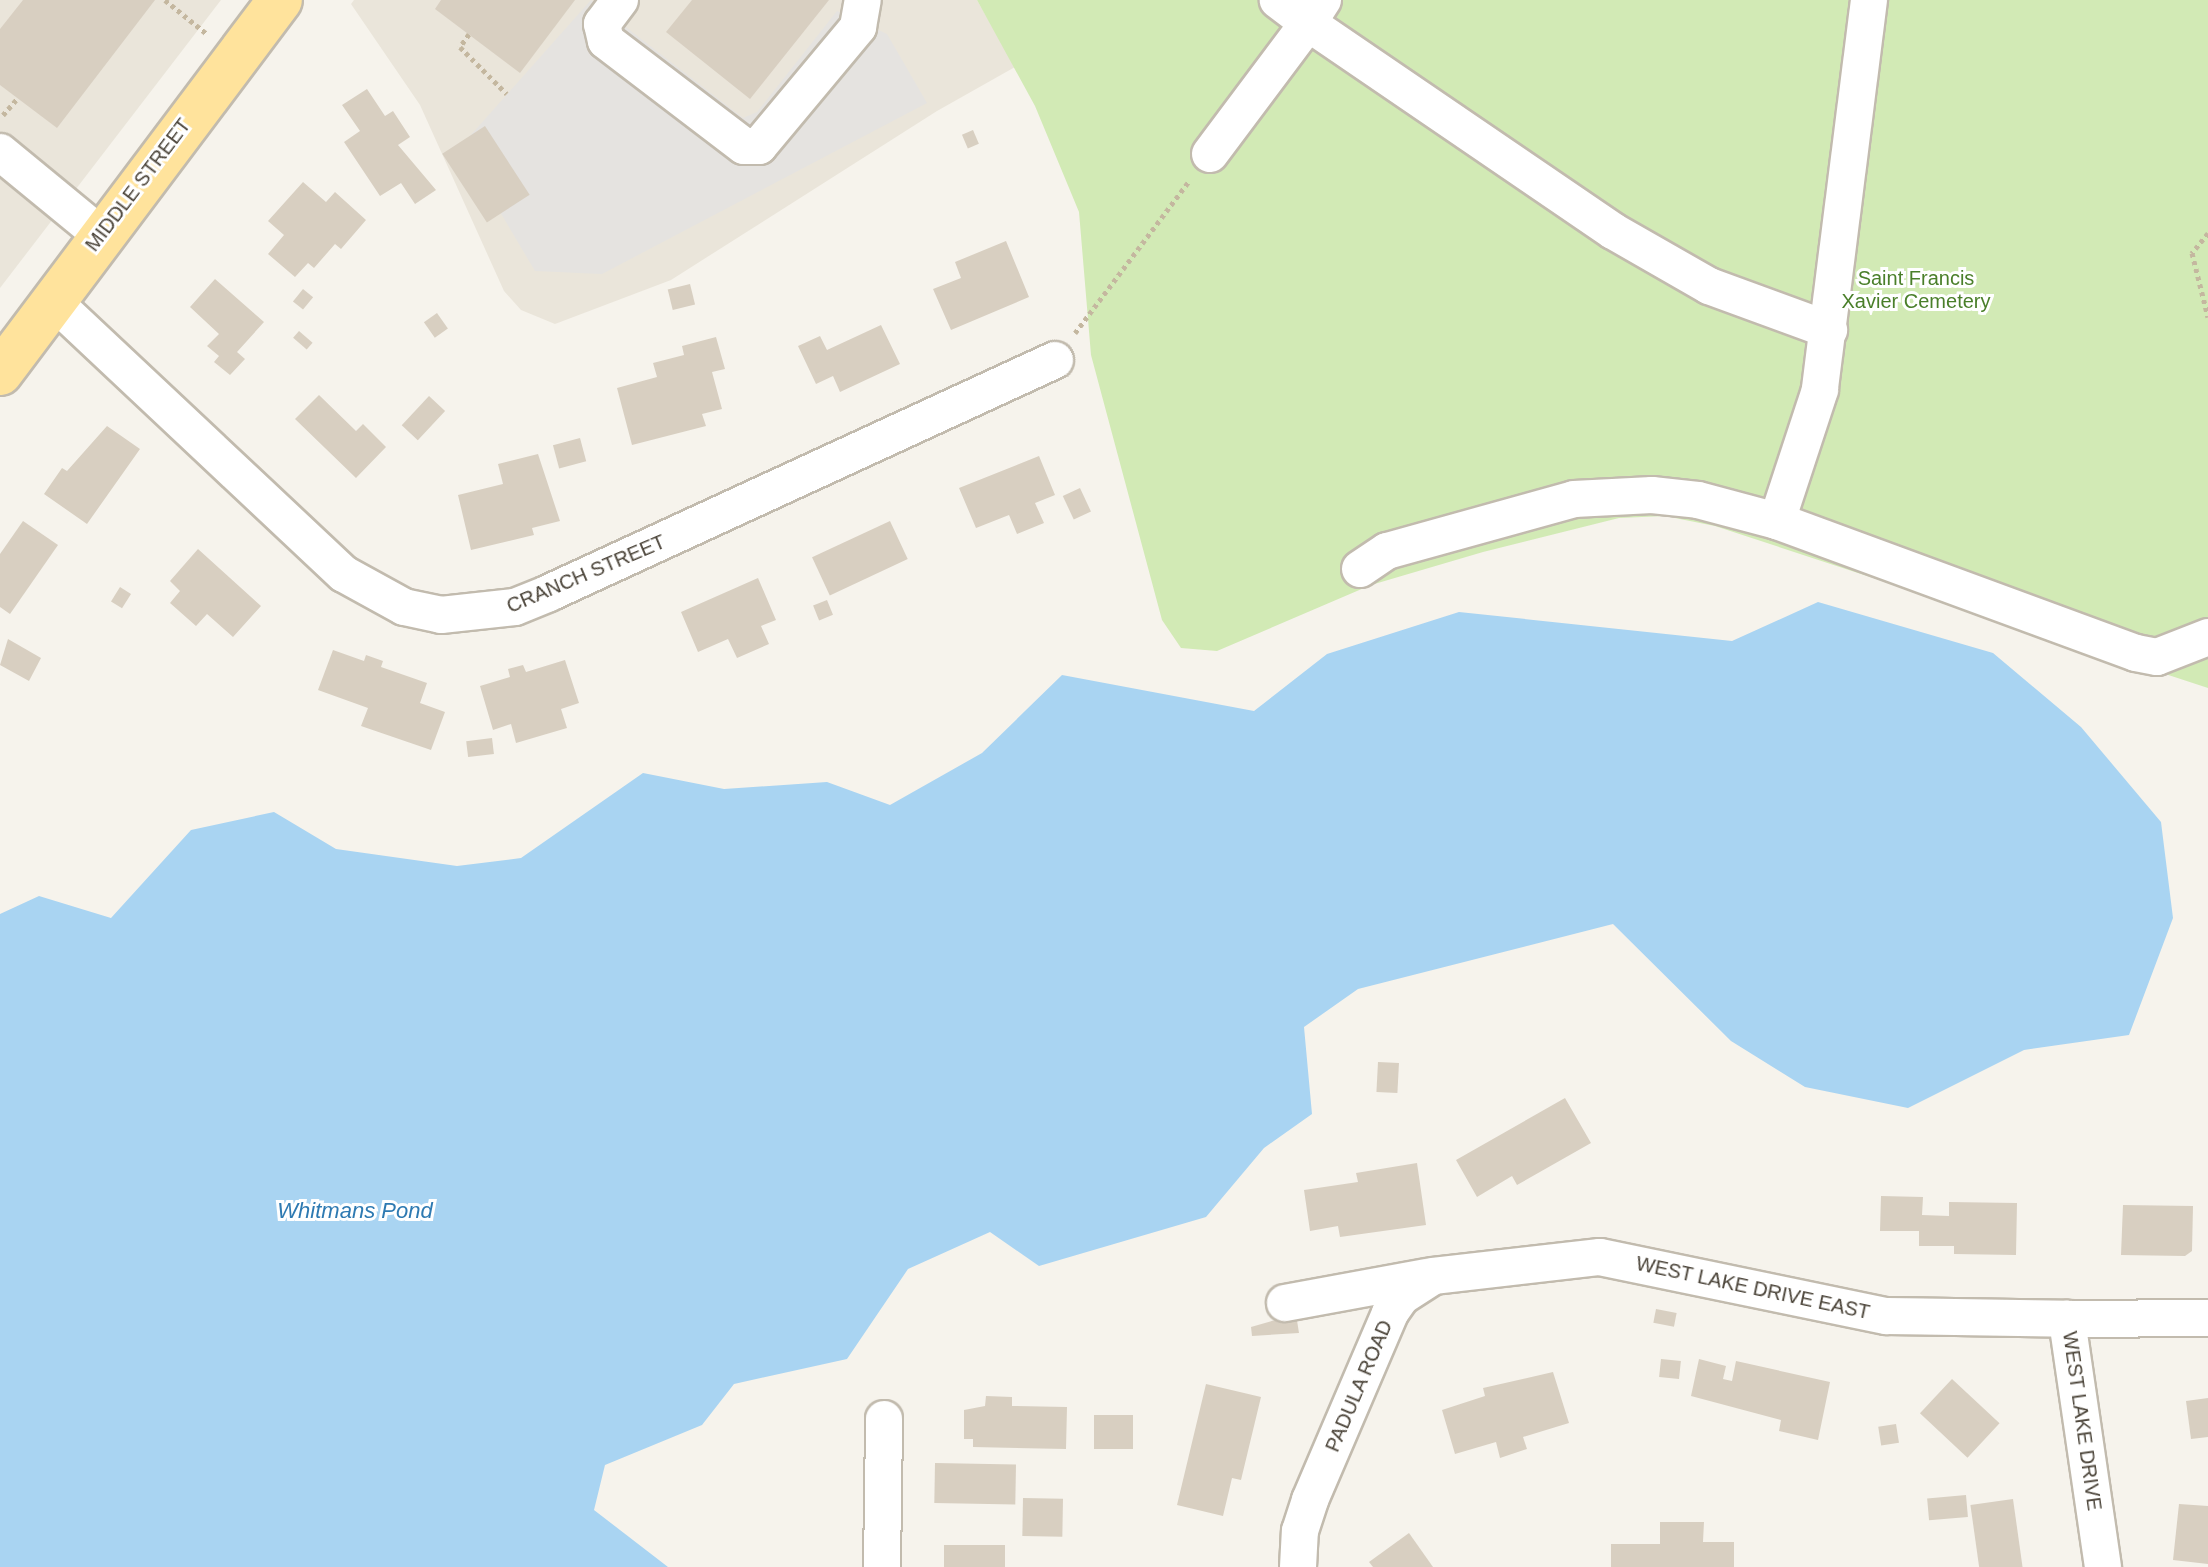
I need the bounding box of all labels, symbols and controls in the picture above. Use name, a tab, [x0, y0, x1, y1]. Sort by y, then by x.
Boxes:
street label: MIDDLE STREET	[80, 114, 196, 256]
park label: Saint Francis Xavier Cemetery	[1842, 267, 1990, 314]
street label: CRANCH STREET	[503, 530, 669, 618]
water label: Whitmans Pond	[277, 1198, 433, 1224]
street label: WEST LAKE DRIVE EAST	[1634, 1251, 1872, 1325]
street label: PADULA ROAD	[1320, 1316, 1398, 1456]
street label: WEST LAKE DRIVE	[2058, 1330, 2106, 1512]

